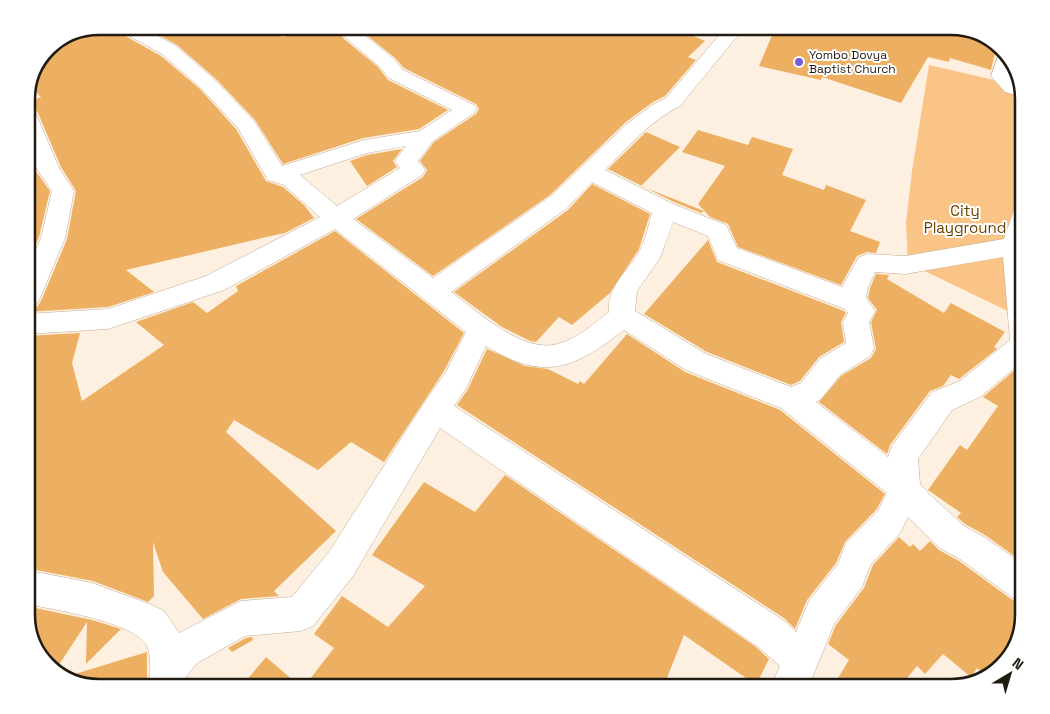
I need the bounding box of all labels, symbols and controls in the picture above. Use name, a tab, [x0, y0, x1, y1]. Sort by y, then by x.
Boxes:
place label: Yombo Dovya Baptist Church	[809, 47, 896, 77]
marker: Yombo Dovya Baptist Church	[793, 56, 805, 68]
park label: City Playground	[924, 201, 1006, 237]
north arrow	[985, 649, 1035, 699]
text: N	[1009, 654, 1027, 674]

